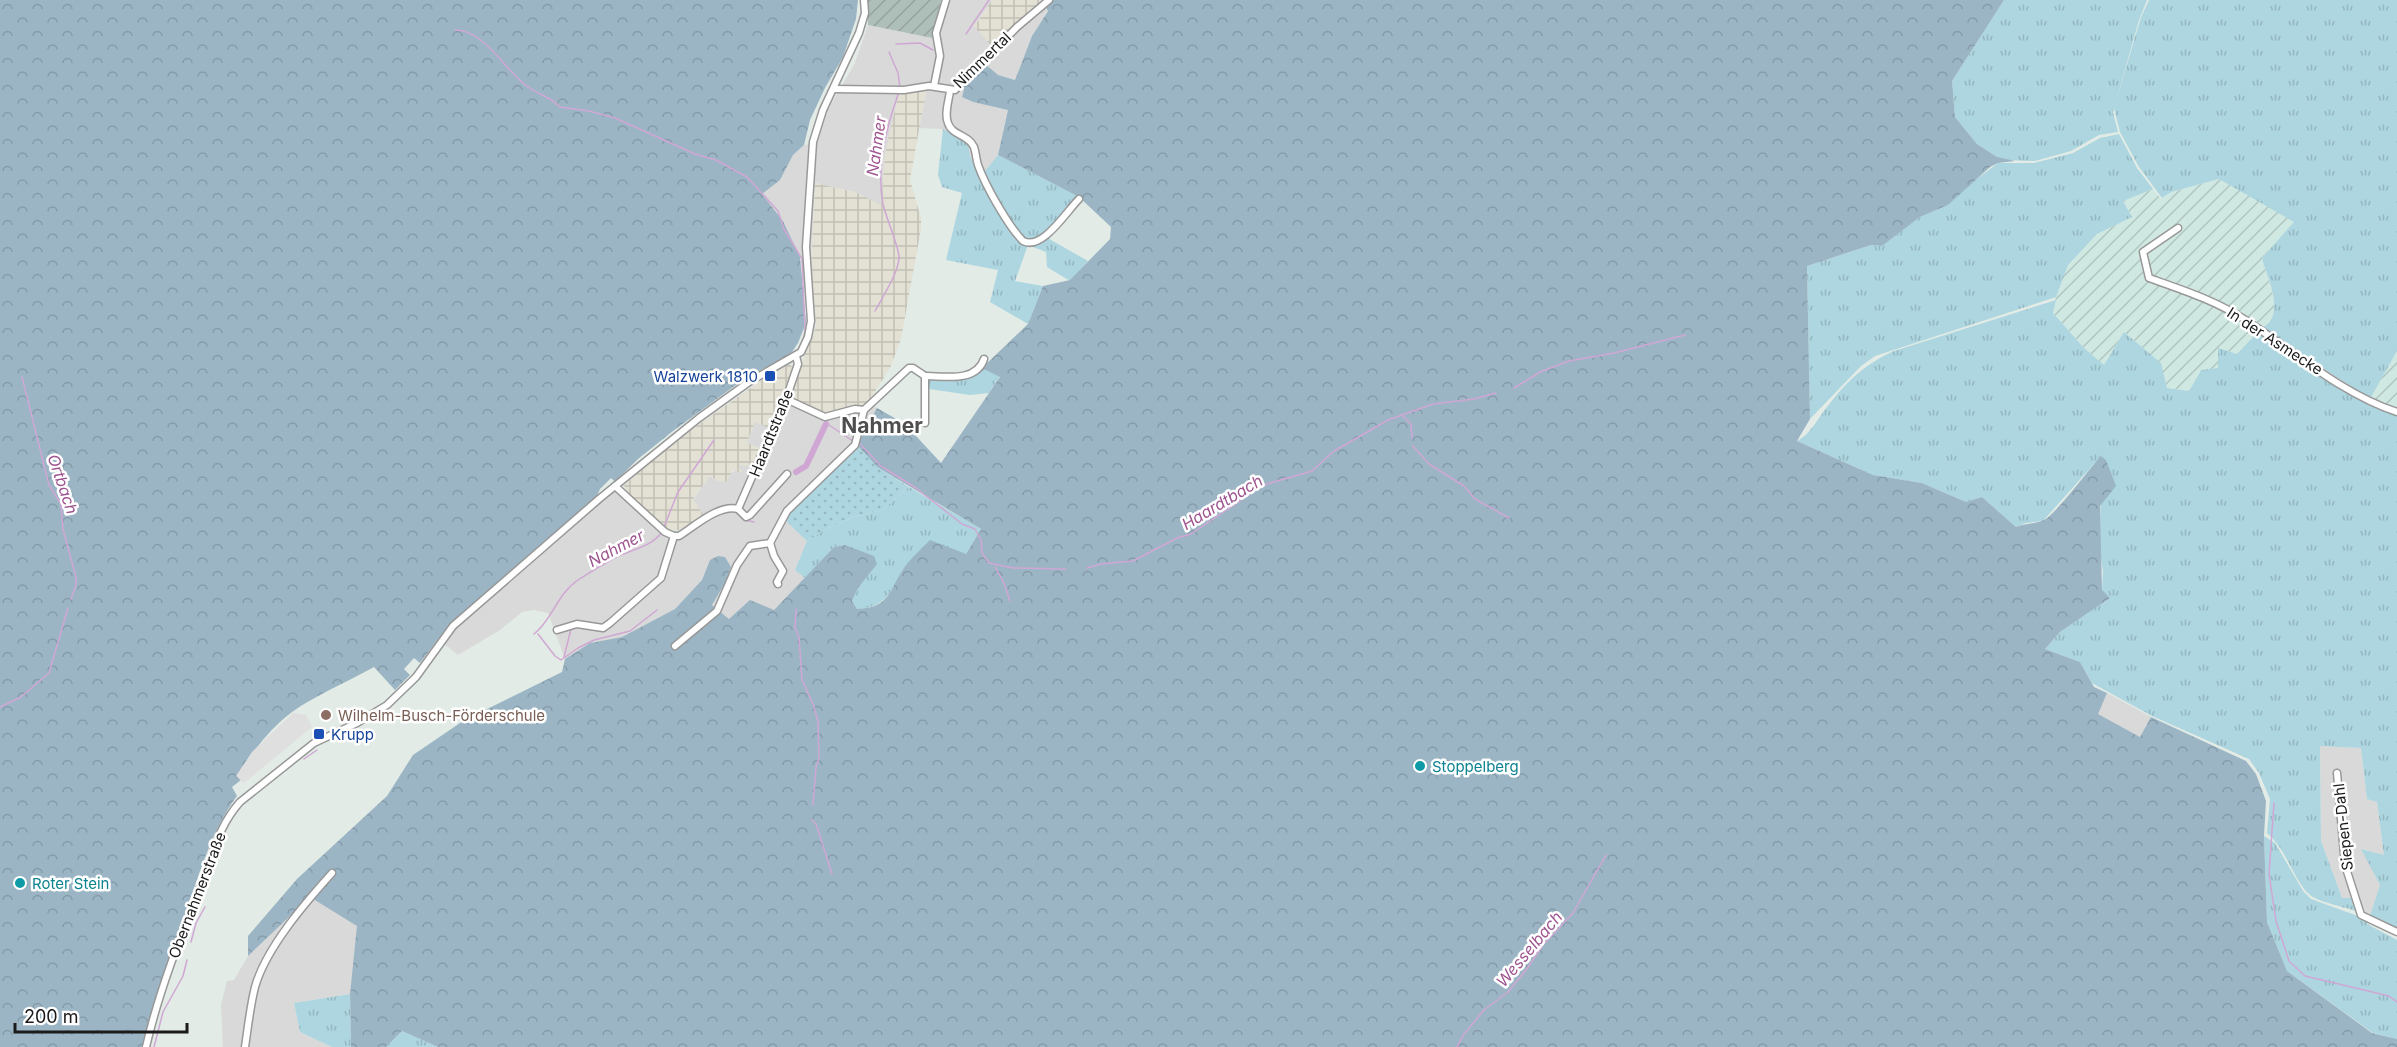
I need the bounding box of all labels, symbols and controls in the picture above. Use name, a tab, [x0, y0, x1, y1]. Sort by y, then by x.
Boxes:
street label: Nimmertal	[949, 28, 1015, 92]
water label: Nahmer	[862, 114, 890, 177]
street label: In der Asmecke	[2224, 303, 2326, 379]
place label: Walzwerk 1810	[654, 367, 758, 386]
marker: Walzwerk 1810	[763, 369, 777, 383]
street label: Haardtstraße	[745, 387, 797, 479]
district label: Nahmer	[841, 413, 923, 438]
water label: Ortbach	[43, 451, 83, 517]
water label: Haardtbach	[1178, 470, 1266, 534]
water label: Nahmer	[585, 524, 648, 571]
place label: Wilhelm-Busch-Förderschule	[338, 706, 545, 725]
marker: Wilhelm-Busch-Förderschule	[319, 708, 333, 722]
place label: Krupp	[331, 725, 374, 744]
marker: Krupp	[312, 727, 326, 741]
place label: Stoppelberg	[1432, 757, 1519, 776]
marker: Stoppelberg	[1413, 759, 1427, 773]
street label: Siepen-Dahl	[2329, 783, 2357, 871]
street label: Obernahmerstraße	[164, 829, 230, 961]
place label: Roter Stein	[32, 874, 109, 893]
marker: Roter Stein	[13, 876, 27, 890]
water label: Wesselbach	[1492, 907, 1566, 991]
scale bar	[15, 996, 188, 1034]
text: 200 m	[24, 1006, 79, 1027]

